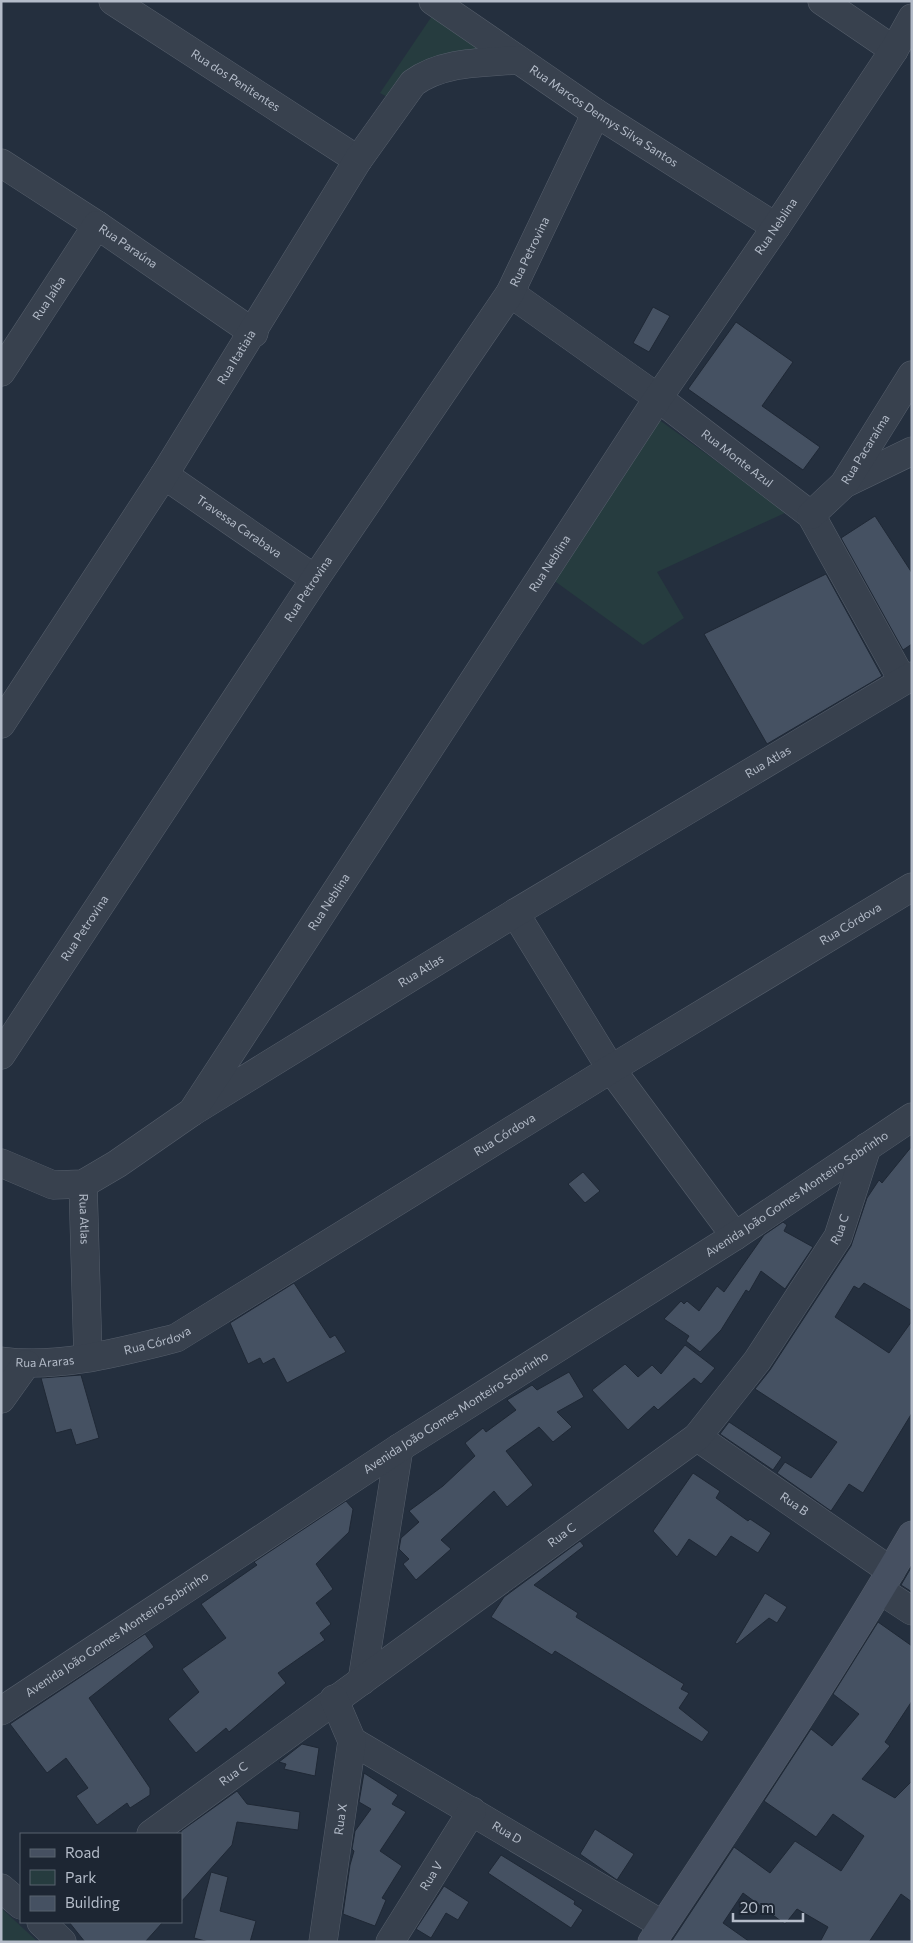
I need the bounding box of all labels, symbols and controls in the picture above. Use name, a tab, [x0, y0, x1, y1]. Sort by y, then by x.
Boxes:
street label: Rua dos Penitentes	[189, 46, 283, 114]
street label: Rua Marcos Dennys Silva Santos	[527, 62, 681, 169]
street label: Rua Neblina	[751, 195, 799, 257]
street label: Rua Petrovina	[506, 214, 551, 289]
street label: Rua Paraúna	[97, 221, 161, 271]
street label: Rua Jaíba	[29, 273, 68, 322]
street label: Rua Itatiaia	[214, 327, 258, 386]
street label: Rua Pacaraíma	[838, 411, 892, 487]
street label: Rua Monte Azul	[699, 426, 776, 489]
street label: Travessa Carabava	[194, 492, 285, 560]
street label: Rua Neblina	[525, 532, 573, 594]
street label: Rua Petrovina	[281, 553, 334, 624]
street label: Rua Atlas	[742, 742, 793, 780]
street label: Rua Neblina	[305, 870, 352, 933]
street label: Rua Petrovina	[57, 892, 111, 963]
street label: Rua Córdova	[817, 899, 883, 947]
street label: Rua Atlas	[395, 951, 446, 989]
street label: Rua Córdova	[471, 1110, 537, 1158]
street label: Avenida João Gomes Monteiro Sobrinho	[702, 1127, 890, 1259]
street label: Rua Atlas	[77, 1193, 93, 1245]
street label: Rua C	[827, 1212, 851, 1247]
street label: Rua Córdova	[122, 1323, 193, 1357]
street label: Avenida João Gomes Monteiro Sobrinho	[360, 1348, 550, 1476]
street label: Rua Araras	[15, 1352, 75, 1369]
street label: Rua B	[778, 1489, 812, 1518]
street label: Rua C	[544, 1520, 578, 1549]
street label: Avenida João Gomes Monteiro Sobrinho	[22, 1568, 211, 1699]
street label: Rua C	[216, 1758, 250, 1788]
street label: Rua X	[331, 1803, 349, 1836]
street label: Rua D	[490, 1818, 525, 1846]
legend	[20, 1833, 182, 1923]
text: Road	[65, 1843, 100, 1861]
street label: Rua V	[416, 1858, 445, 1892]
text: Park	[65, 1868, 96, 1886]
scale bar	[733, 1890, 803, 1922]
text: Building	[65, 1893, 120, 1911]
text: 20 m	[740, 1898, 774, 1916]

